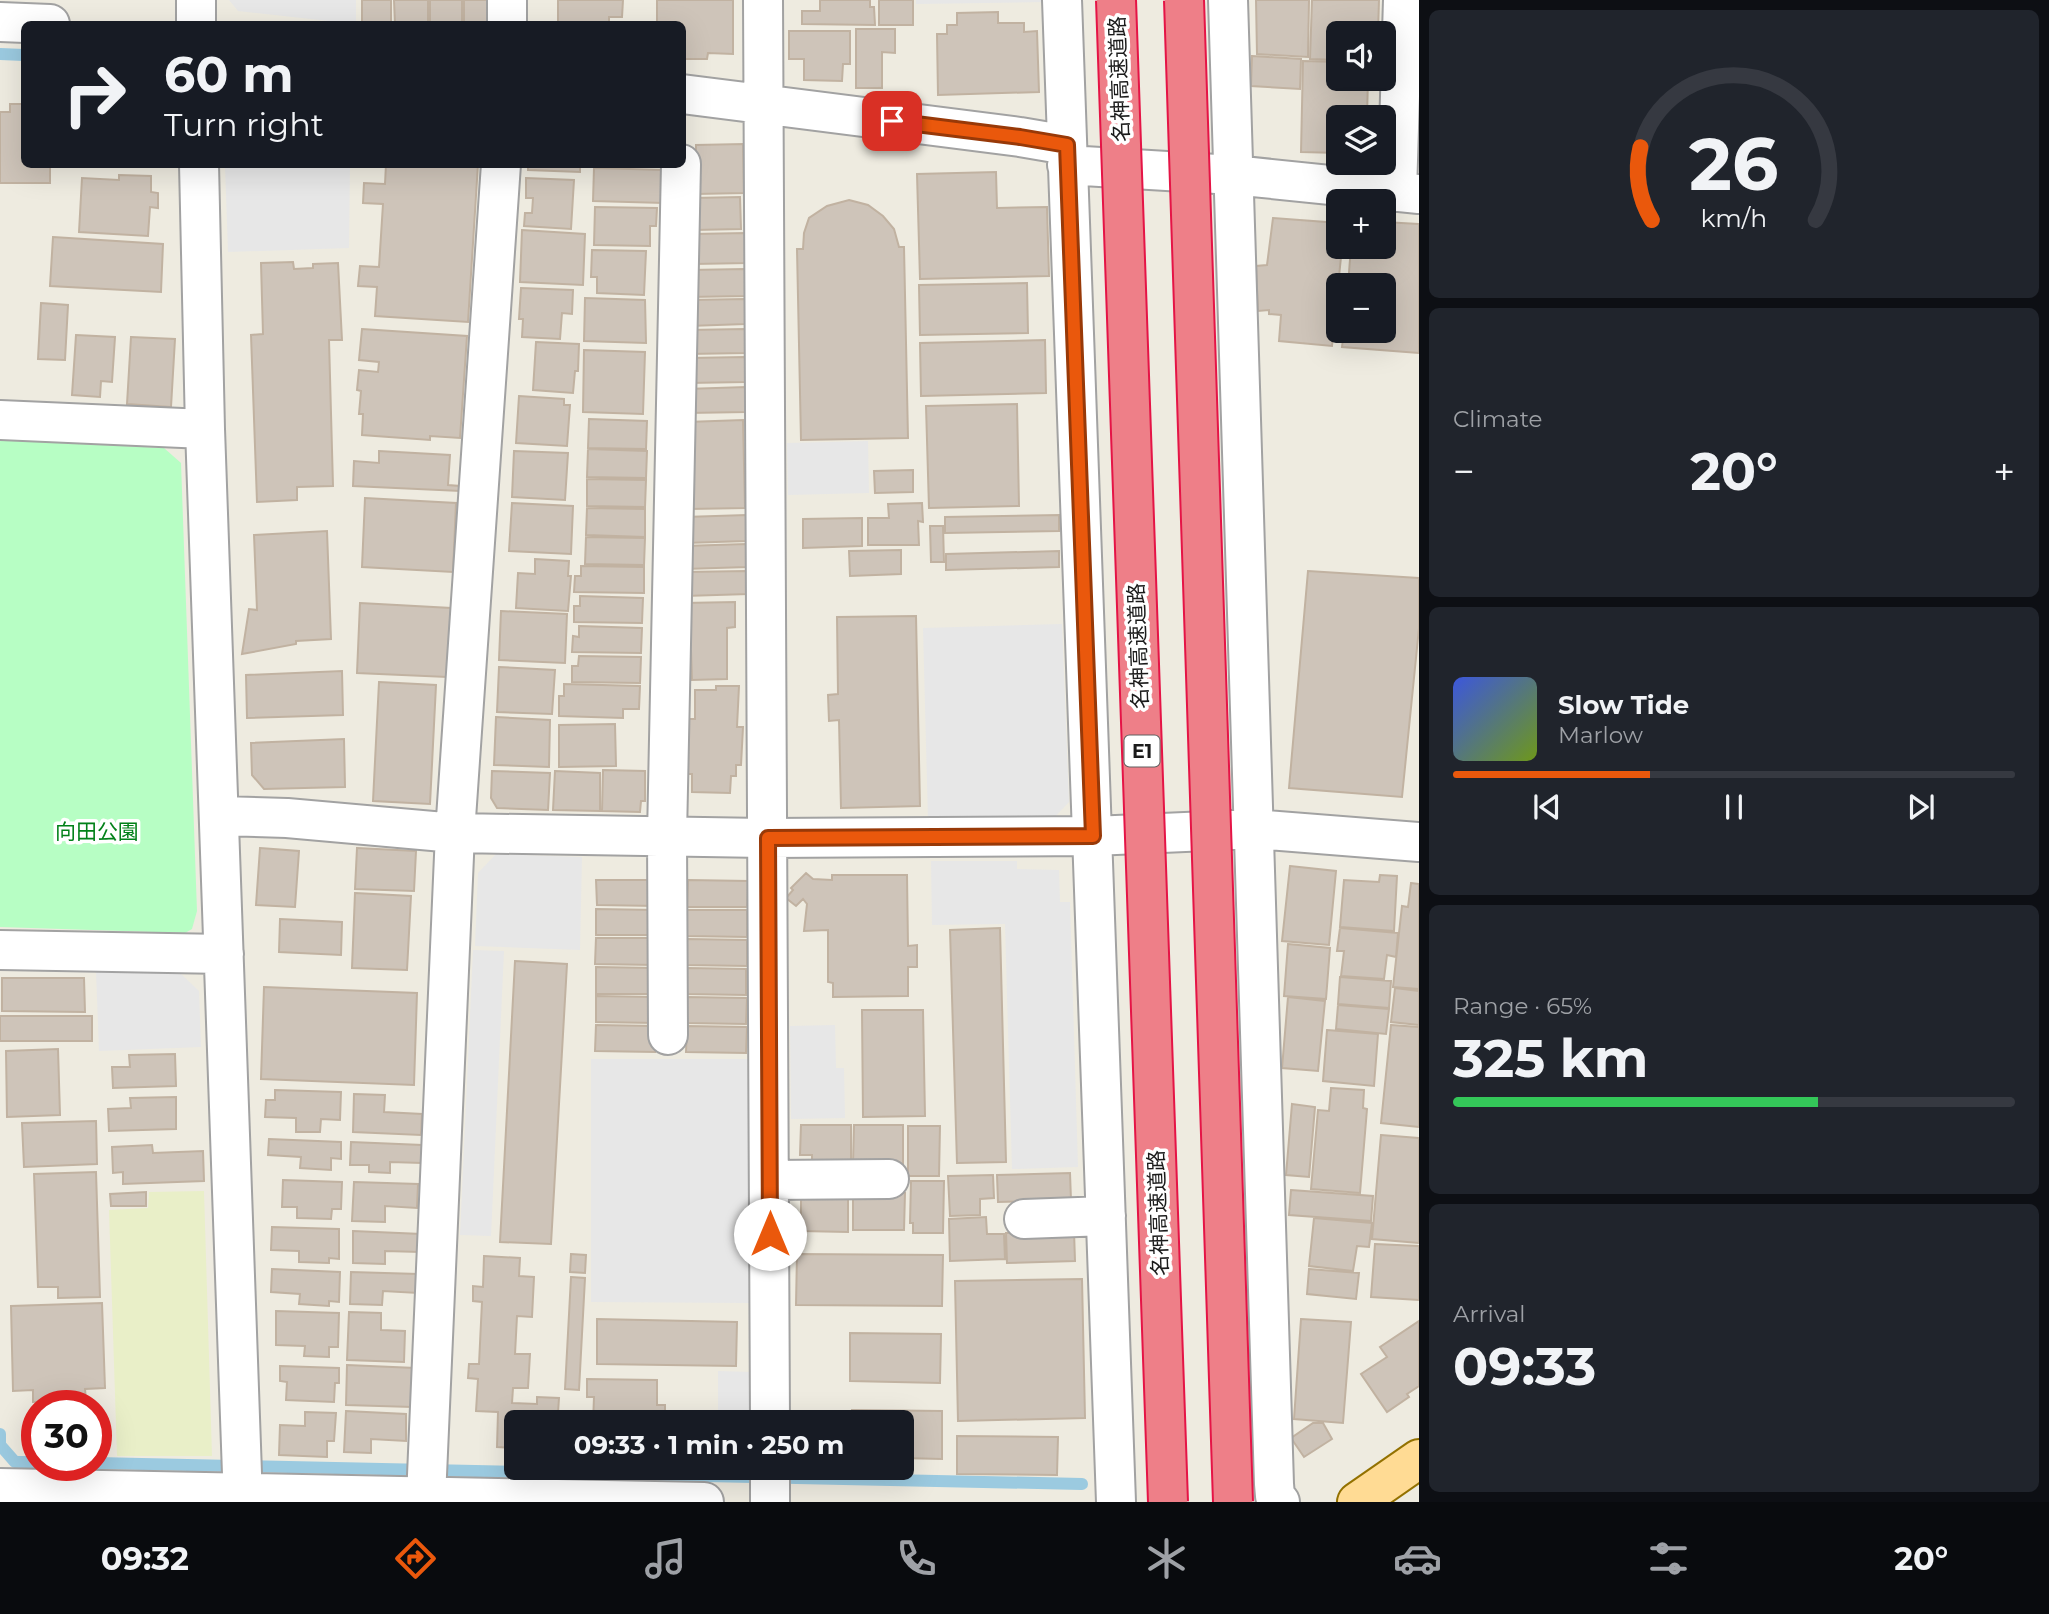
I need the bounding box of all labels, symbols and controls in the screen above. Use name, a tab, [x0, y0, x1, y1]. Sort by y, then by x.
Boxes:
street label: 名神高速道路	[1104, 16, 1134, 142]
map controls	[1326, 21, 1396, 343]
button: sound	[1326, 21, 1396, 91]
text: 60 m	[164, 45, 294, 104]
icon: right	[49, 49, 140, 140]
pin	[862, 91, 922, 151]
icon: arrive	[873, 102, 911, 140]
text: Turn right	[164, 105, 324, 144]
button: layers	[1326, 105, 1396, 175]
text: 26	[1689, 121, 1779, 209]
button: +	[1326, 189, 1396, 259]
text: km/h	[1701, 203, 1767, 233]
button: −	[1326, 273, 1396, 343]
text: Climate	[1453, 405, 1542, 433]
text: 20°	[1690, 440, 1778, 503]
text: −	[1453, 448, 1475, 495]
text: +	[1993, 448, 2015, 495]
street label: 名神高速道路	[1123, 583, 1153, 709]
text: Slow Tide	[1558, 689, 1689, 721]
text: Marlow	[1558, 721, 1643, 749]
road number: E1	[1124, 736, 1160, 766]
icon: previous	[1528, 788, 1566, 826]
icon: pause	[1715, 788, 1753, 826]
icon: next	[1902, 788, 1940, 826]
park label: 向田公園	[55, 819, 139, 844]
text: Range · 65%	[1453, 992, 1592, 1020]
text: 325 km	[1453, 1027, 1648, 1090]
street label: 名神高速道路	[1143, 1150, 1173, 1276]
position arrow	[733, 1197, 807, 1271]
text: Arrival	[1453, 1300, 1526, 1328]
text: 09:33	[1453, 1335, 1596, 1398]
speed limit sign: 30	[21, 1390, 112, 1481]
text: 09:33 · 1 min · 250 m	[574, 1429, 844, 1461]
icon: directions	[391, 1534, 440, 1583]
icon: music	[641, 1534, 690, 1583]
icon: phone	[892, 1534, 941, 1583]
icon: climate	[1142, 1534, 1191, 1583]
icon: car	[1393, 1534, 1442, 1583]
icon: filters	[1644, 1534, 1693, 1583]
text: 09:32	[101, 1539, 189, 1578]
text: 20°	[1894, 1539, 1948, 1578]

